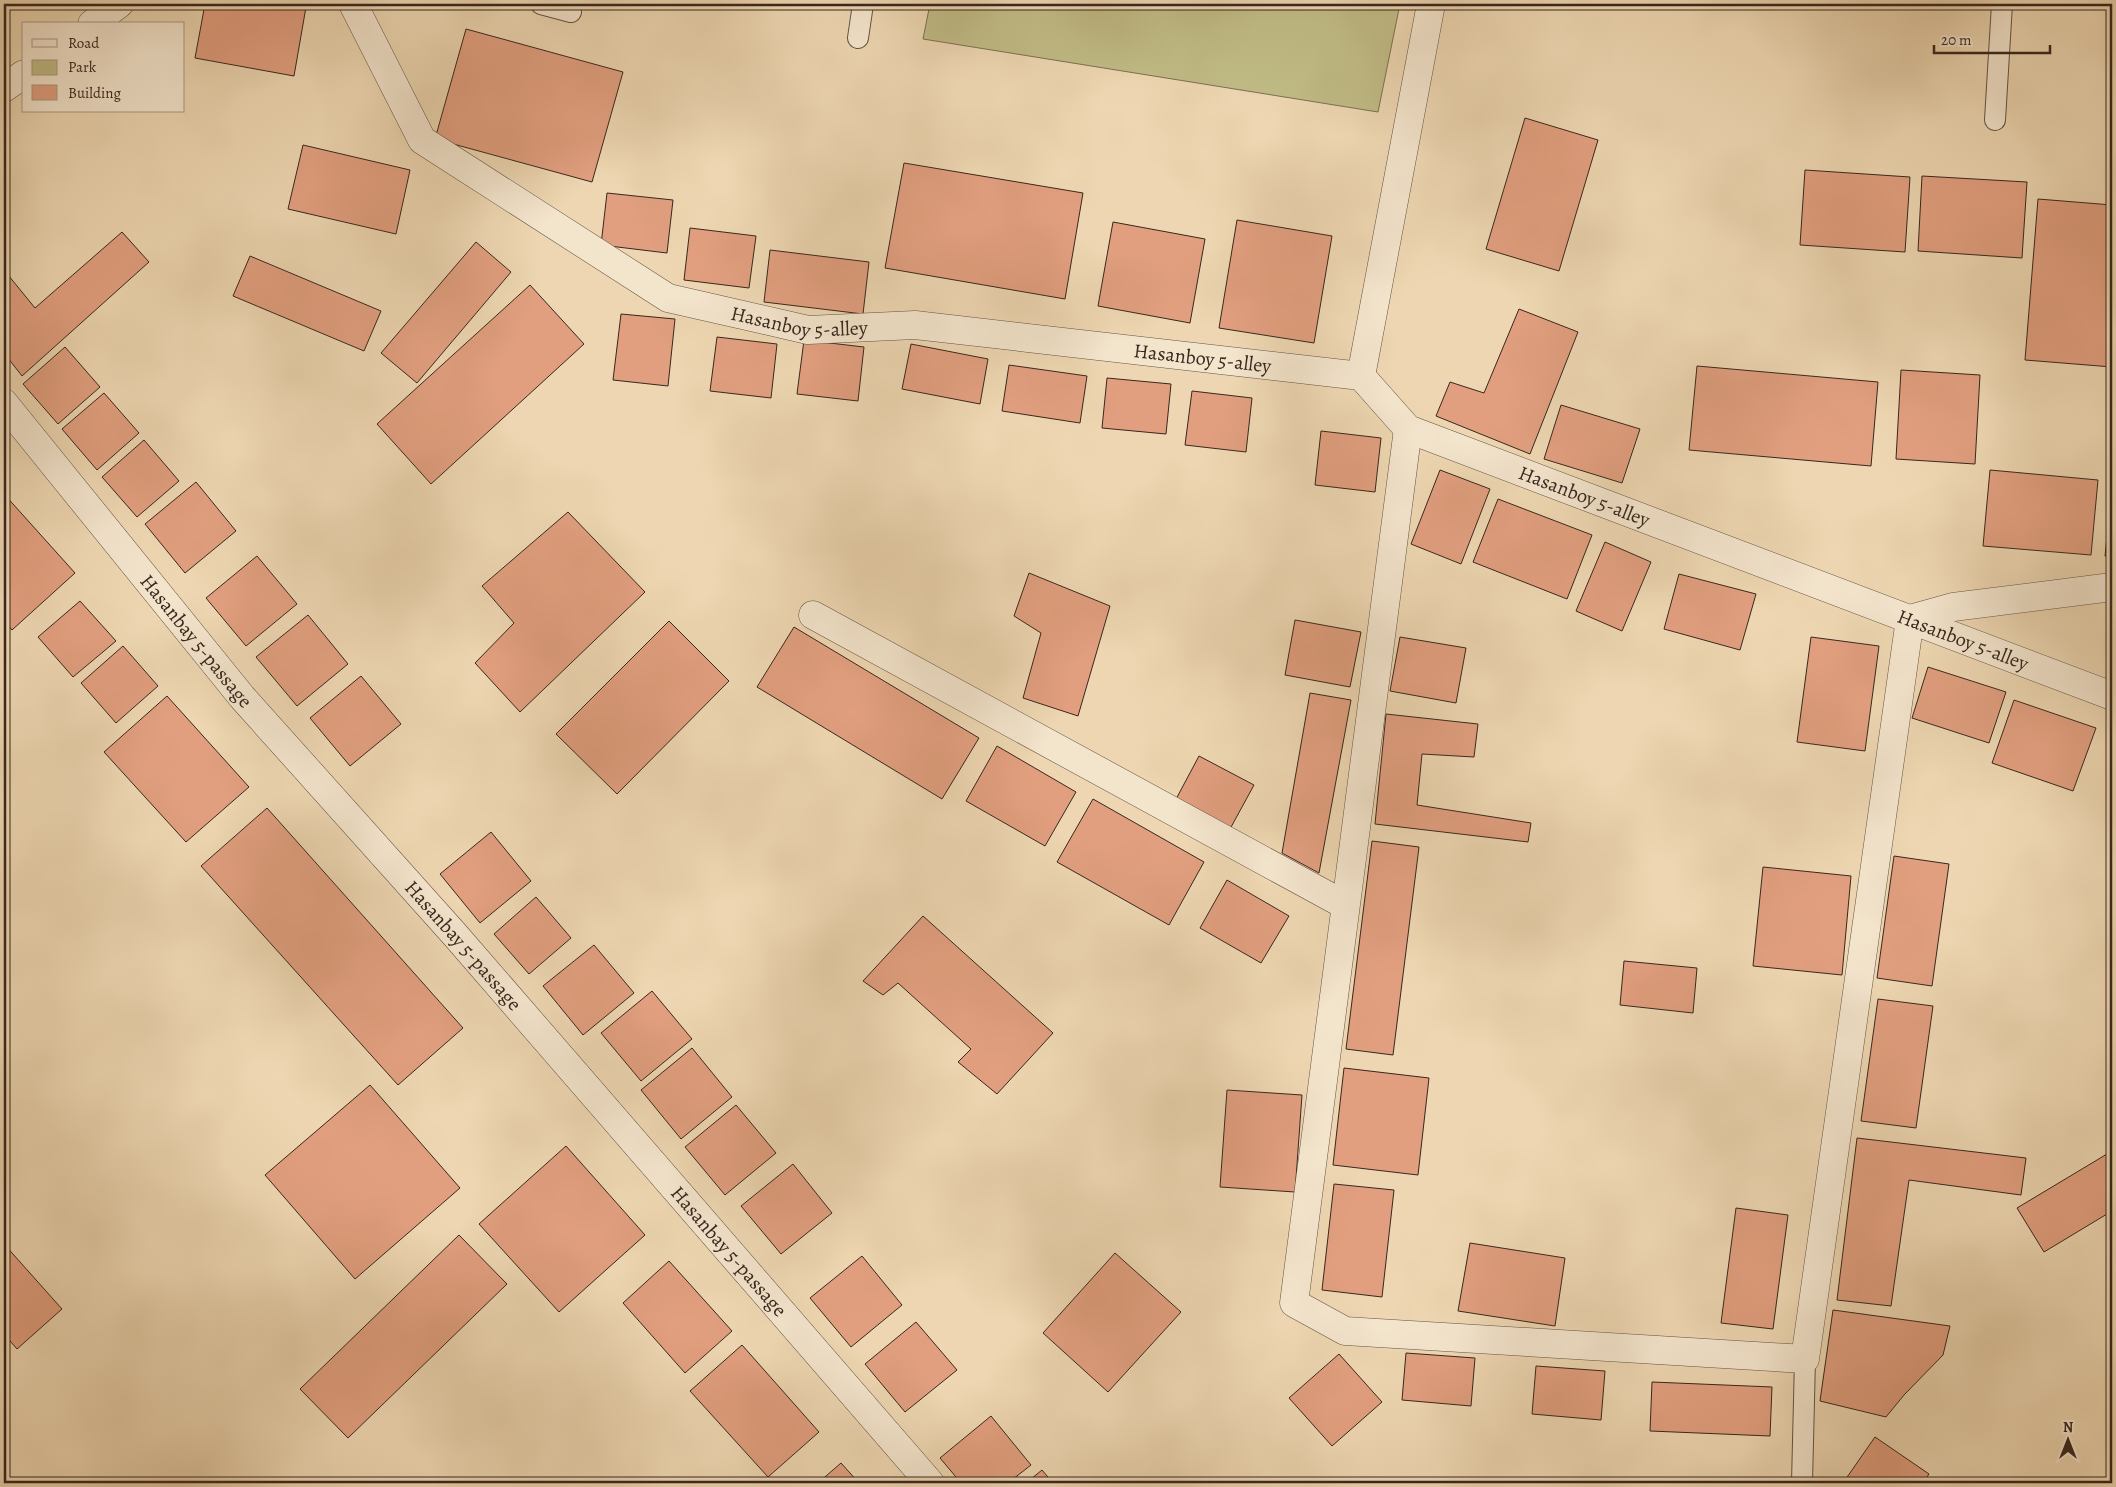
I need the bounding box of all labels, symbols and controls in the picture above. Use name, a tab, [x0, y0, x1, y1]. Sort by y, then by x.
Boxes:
legend	[22, 22, 185, 112]
scale bar	[1934, 22, 2050, 54]
text: 20 m	[1941, 30, 1972, 50]
text: Road	[68, 33, 100, 53]
text: Park	[68, 57, 97, 77]
text: Building	[68, 83, 121, 103]
street label: Hasanboy 5-alley	[728, 299, 869, 344]
street label: Hasanboy 5-alley	[1132, 337, 1274, 379]
street label: Hasanboy 5-alley	[1515, 459, 1655, 533]
street label: Hasanbay 5-passage	[134, 568, 259, 714]
street label: Hasanboy 5-alley	[1894, 602, 2034, 677]
street label: Hasanbay 5-passage	[399, 874, 528, 1016]
street label: Hasanbay 5-passage	[665, 1180, 793, 1322]
north arrow	[2044, 1414, 2094, 1464]
text: N	[2063, 1418, 2073, 1437]

